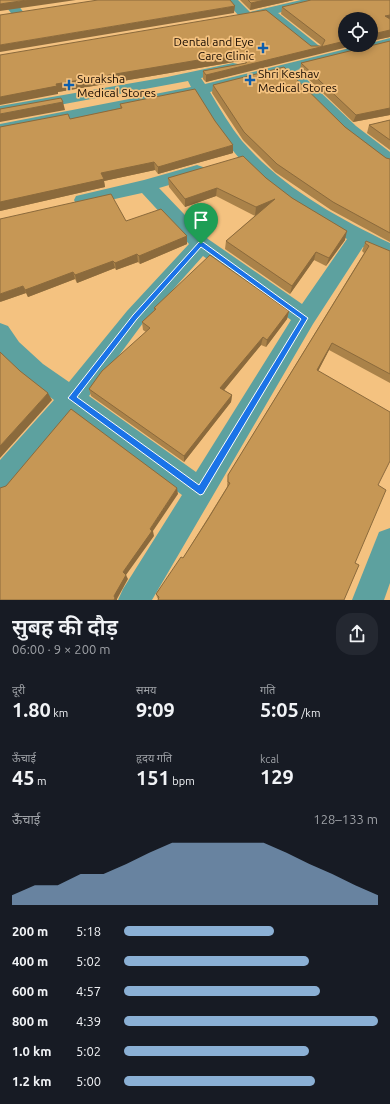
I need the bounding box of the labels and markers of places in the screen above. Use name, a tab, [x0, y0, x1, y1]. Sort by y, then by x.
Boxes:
place label: Dental and Eye Care Clinic	[174, 35, 254, 62]
marker: Dental and Eye Care Clinic	[257, 42, 269, 54]
place label: Shri Keshav Medical Stores	[258, 67, 337, 94]
place label: Suraksha Medical Stores	[77, 72, 156, 99]
marker: Shri Keshav Medical Stores	[245, 75, 255, 85]
marker: Suraksha Medical Stores	[64, 80, 74, 90]
pin	[184, 203, 218, 244]

